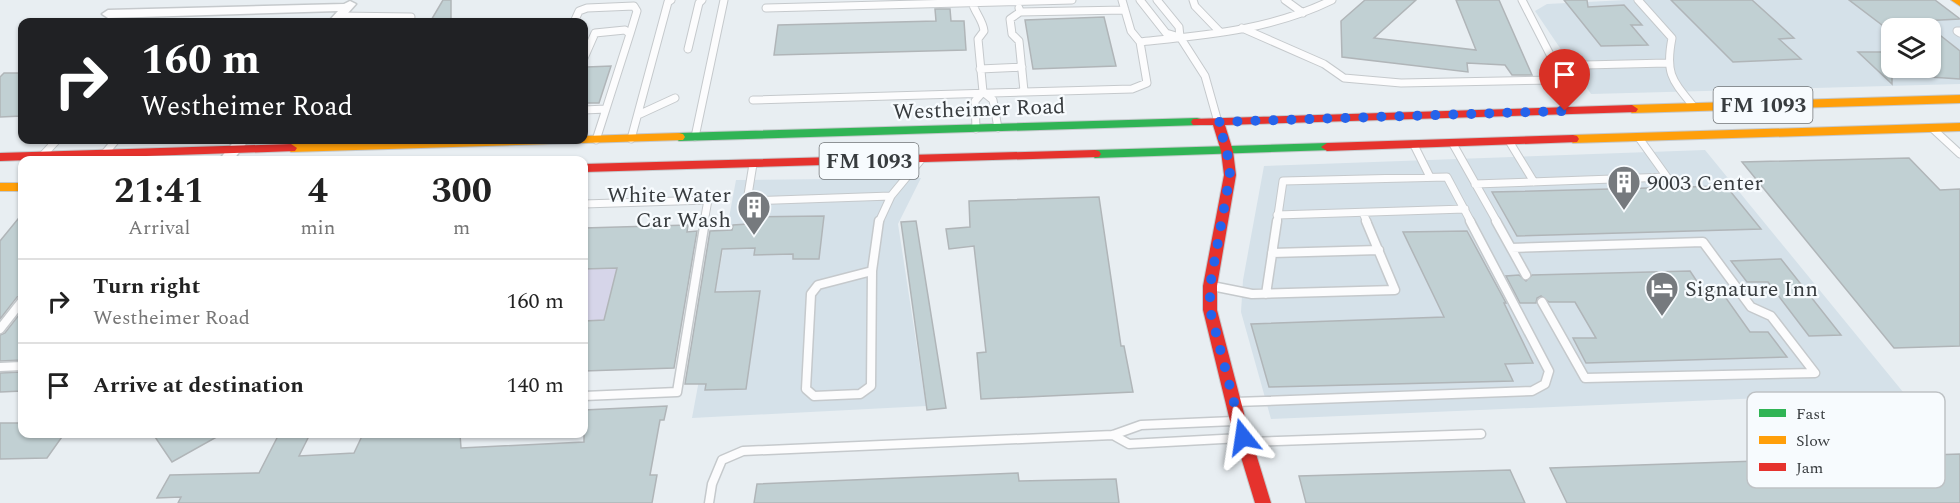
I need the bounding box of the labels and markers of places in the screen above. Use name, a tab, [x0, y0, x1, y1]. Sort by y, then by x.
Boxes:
pin	[1539, 49, 1590, 111]
building icon: 9003 Center	[1606, 164, 1642, 211]
place label: 9003 Center	[1647, 167, 1763, 200]
place label: White Water Car Wash	[607, 179, 731, 237]
building icon: White Water Car Wash	[736, 189, 772, 236]
hotel icon: Signature Inn	[1644, 270, 1680, 317]
place label: Signature Inn	[1685, 273, 1818, 306]

